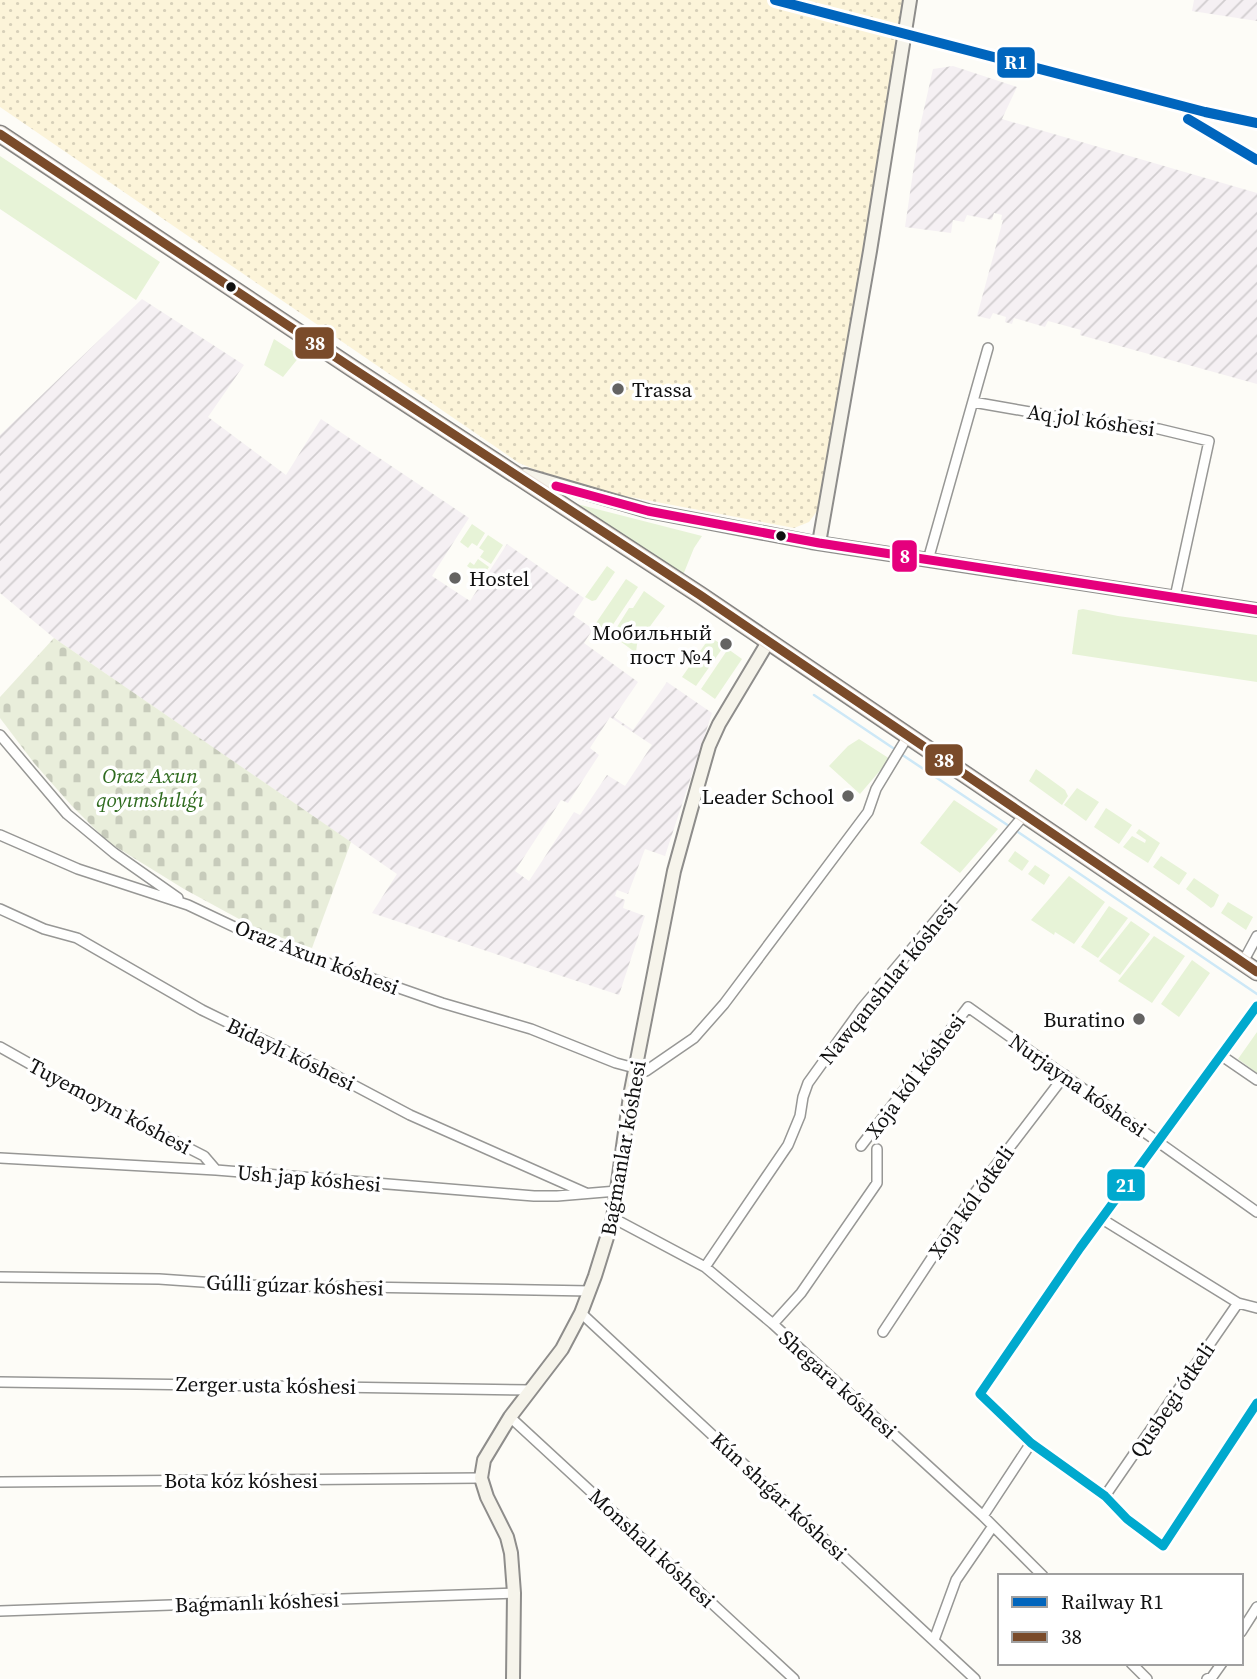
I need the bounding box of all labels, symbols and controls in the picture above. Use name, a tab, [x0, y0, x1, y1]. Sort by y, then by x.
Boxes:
line badge: R1	[996, 46, 1036, 79]
text: R1	[1004, 49, 1028, 75]
unlabelled marker	[224, 280, 238, 294]
line badge: 38	[294, 326, 335, 360]
text: 38	[305, 330, 325, 356]
place label: Trassa	[632, 375, 693, 404]
marker: Trassa	[610, 381, 626, 397]
street label: Aq jol kóshesi	[1025, 397, 1157, 443]
unlabelled marker	[774, 529, 788, 543]
line badge: 8	[891, 539, 918, 573]
text: 8	[900, 543, 910, 569]
place label: Hostel	[469, 564, 529, 593]
marker: Hostel	[447, 570, 463, 586]
place label: Мобильный пост №4	[592, 618, 712, 671]
marker: Мобильный пост №4	[718, 636, 734, 652]
line badge: 38	[924, 743, 964, 777]
text: 38	[934, 747, 954, 773]
park label: Oraz Axun qoyımshılıǵı	[96, 761, 204, 814]
place label: Leader School	[701, 782, 834, 811]
marker: Leader School	[840, 788, 856, 804]
street label: Nawqanshılar kóshesi	[812, 893, 964, 1071]
street label: Oraz Axun kóshesi	[231, 912, 403, 1002]
place label: Buratino	[1043, 1005, 1125, 1034]
street label: Xoja kól kóshesi	[858, 1008, 972, 1144]
street label: Bidaylı kóshesi	[222, 1010, 360, 1098]
marker: Buratino	[1131, 1011, 1147, 1027]
street label: Nurjayna kóshesi	[1003, 1027, 1153, 1143]
street label: Tuyemoyın kóshesi	[24, 1051, 196, 1161]
street label: Baǵmanlar kóshesi	[593, 1058, 653, 1238]
street label: Xoja kól ótkeli	[921, 1140, 1021, 1264]
street label: Ush jap kóshesi	[236, 1157, 382, 1199]
line badge: 21	[1106, 1168, 1146, 1202]
text: 21	[1116, 1172, 1136, 1198]
street label: Gúlli gúzar kóshesi	[206, 1267, 384, 1303]
street label: Shegara kóshesi	[773, 1323, 903, 1445]
street label: Qusbegi ótkeli	[1123, 1337, 1221, 1463]
street label: Zerger usta kóshesi	[176, 1369, 356, 1401]
street label: Kún shıǵar kóshesi	[705, 1425, 853, 1567]
street label: Bota kóz kóshesi	[164, 1466, 318, 1495]
street label: Monshalı kóshesi	[583, 1482, 721, 1614]
legend	[998, 1574, 1243, 1665]
street label: Baǵmanlı kóshesi	[174, 1585, 340, 1619]
text: Railway R1	[1061, 1587, 1164, 1616]
text: 38	[1061, 1622, 1082, 1651]

